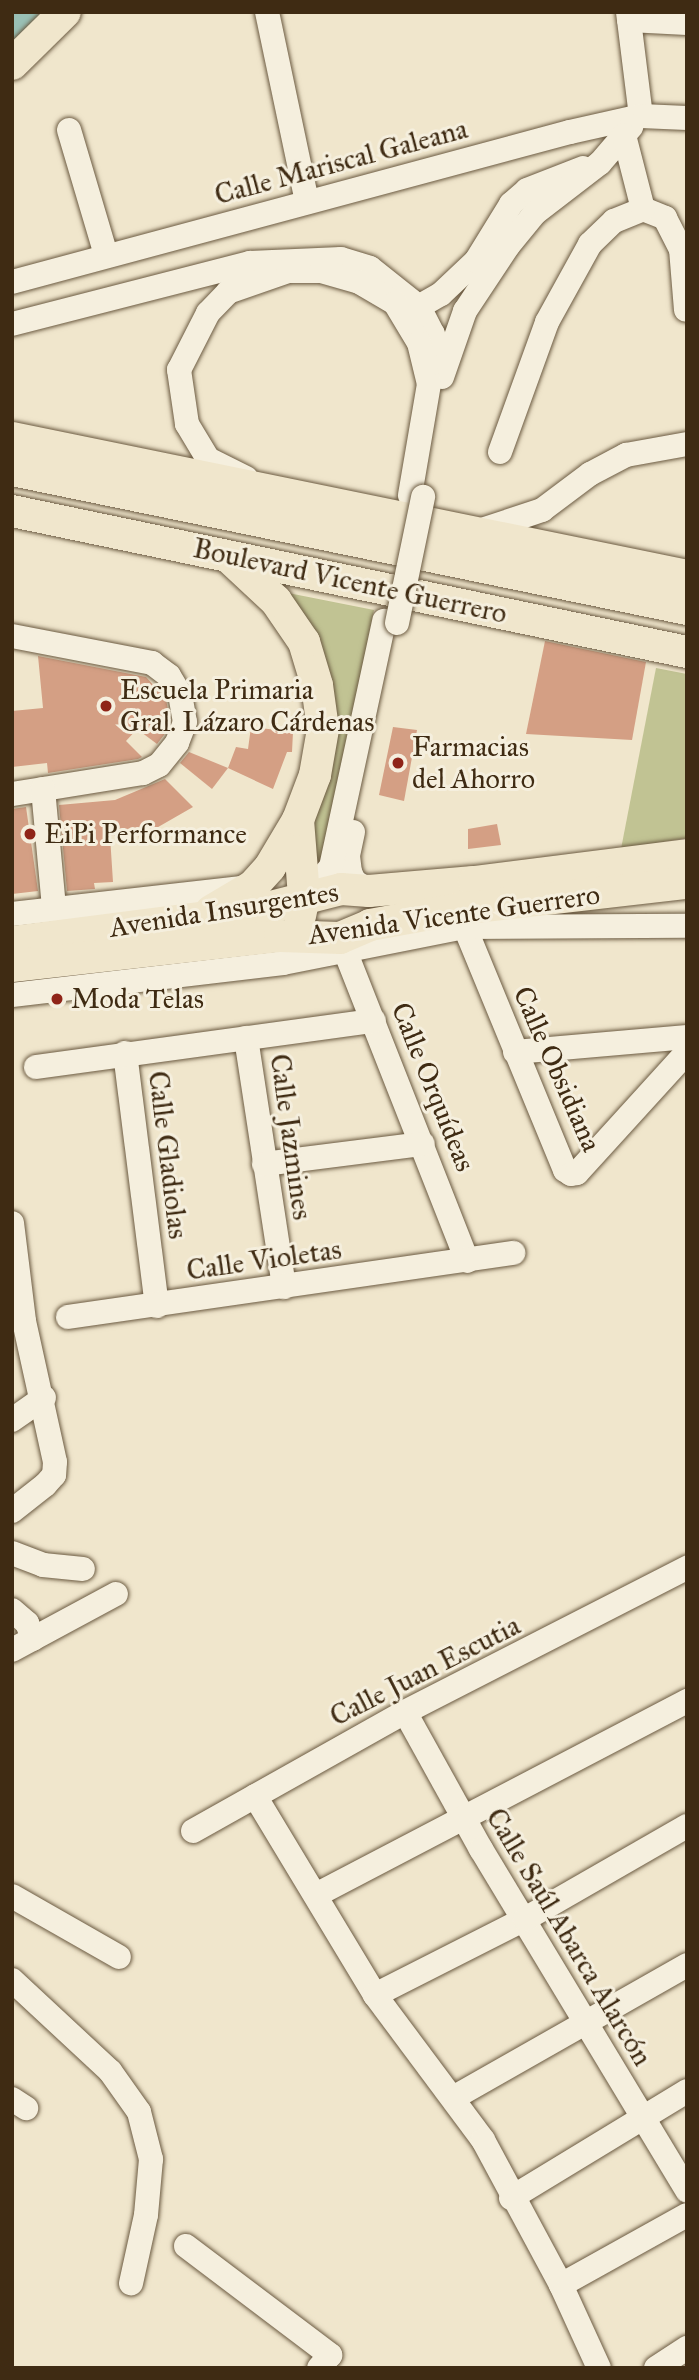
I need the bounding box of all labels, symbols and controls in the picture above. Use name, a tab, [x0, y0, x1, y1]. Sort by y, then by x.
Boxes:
street label: Calle Mariscal Galeana	[211, 112, 471, 212]
street label: Boulevard Vicente Guerrero	[190, 531, 510, 631]
place label: Escuela Primaria Gral. Lázaro Cárdenas	[120, 673, 374, 739]
marker: Escuela Primaria Gral. Lázaro Cárdenas	[98, 698, 114, 714]
place label: Farmacias del Ahorro	[412, 730, 535, 796]
marker: Farmacias del Ahorro	[390, 755, 406, 771]
place label: EiPi Performance	[44, 817, 247, 851]
marker: EiPi Performance	[22, 826, 38, 842]
street label: Avenida Insurgentes	[107, 875, 341, 945]
street label: Avenida Vicente Guerrero	[306, 878, 602, 952]
street label: Calle Obsidiana	[506, 981, 608, 1157]
place label: Moda Telas	[71, 982, 204, 1016]
marker: Moda Telas	[49, 991, 65, 1007]
street label: Calle Orquídeas	[384, 998, 482, 1176]
street label: Calle Jazmines	[263, 1052, 319, 1222]
street label: Calle Gladiolas	[141, 1069, 195, 1241]
street label: Calle Violetas	[184, 1233, 344, 1287]
street label: Calle Juan Escutia	[324, 1609, 526, 1733]
street label: Calle Saúl Abarca Alarcón	[479, 1802, 659, 2072]

